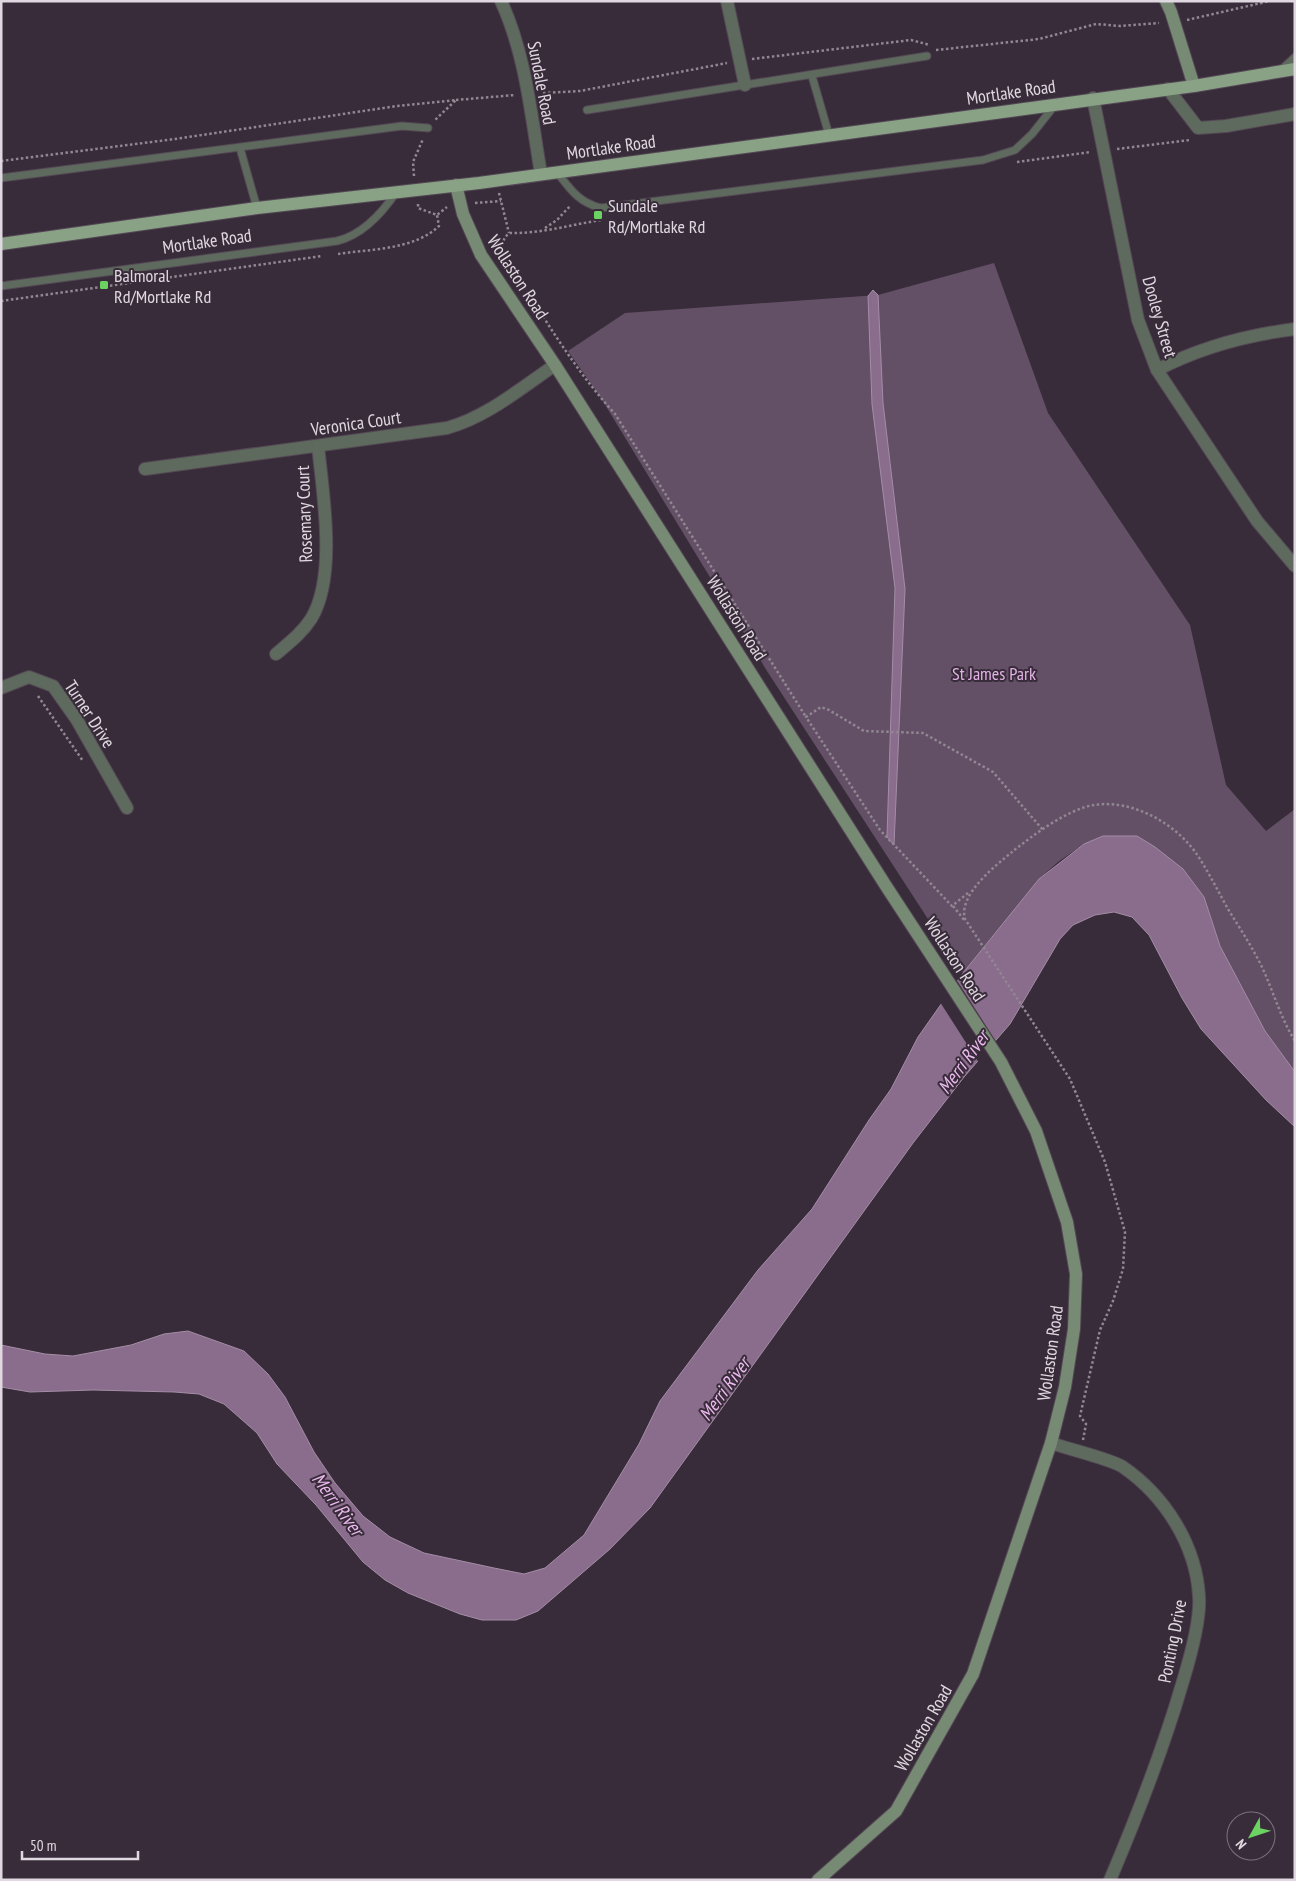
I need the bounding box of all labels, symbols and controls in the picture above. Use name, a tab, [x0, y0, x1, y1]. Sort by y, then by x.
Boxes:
street label: Sundale Road	[523, 39, 561, 127]
street label: Mortlake Road	[965, 74, 1057, 110]
street label: Mortlake Road	[565, 129, 657, 165]
place label: Sundale Rd/Mortlake Rd	[608, 194, 705, 238]
marker: Sundale Rd/Mortlake Rd	[592, 209, 604, 221]
street label: Mortlake Road	[161, 223, 253, 259]
street label: Wollaston Road	[482, 231, 554, 323]
place label: Balmoral Rd/Mortlake Rd	[114, 264, 211, 308]
street label: Dooley Street	[1137, 274, 1183, 360]
marker: Balmoral Rd/Mortlake Rd	[98, 279, 110, 291]
street label: Veronica Court	[309, 405, 402, 441]
street label: Rosemary Court	[291, 465, 317, 563]
street label: Wollaston Road	[702, 571, 772, 665]
park label: St James Park	[952, 662, 1036, 685]
street label: Turner Drive	[60, 676, 120, 752]
street label: Wollaston Road	[919, 913, 991, 1005]
water label: Merri River	[932, 1023, 996, 1098]
street label: Wollaston Road	[1032, 1304, 1068, 1402]
water label: Merri River	[693, 1350, 757, 1425]
water label: Merri River	[307, 1468, 371, 1543]
street label: Ponting Drive	[1153, 1597, 1191, 1685]
street label: Wollaston Road	[889, 1681, 957, 1775]
north arrow	[1226, 1811, 1276, 1861]
scale bar	[22, 1828, 139, 1860]
text: 50 m	[30, 1836, 56, 1855]
text: N	[1232, 1836, 1250, 1853]

